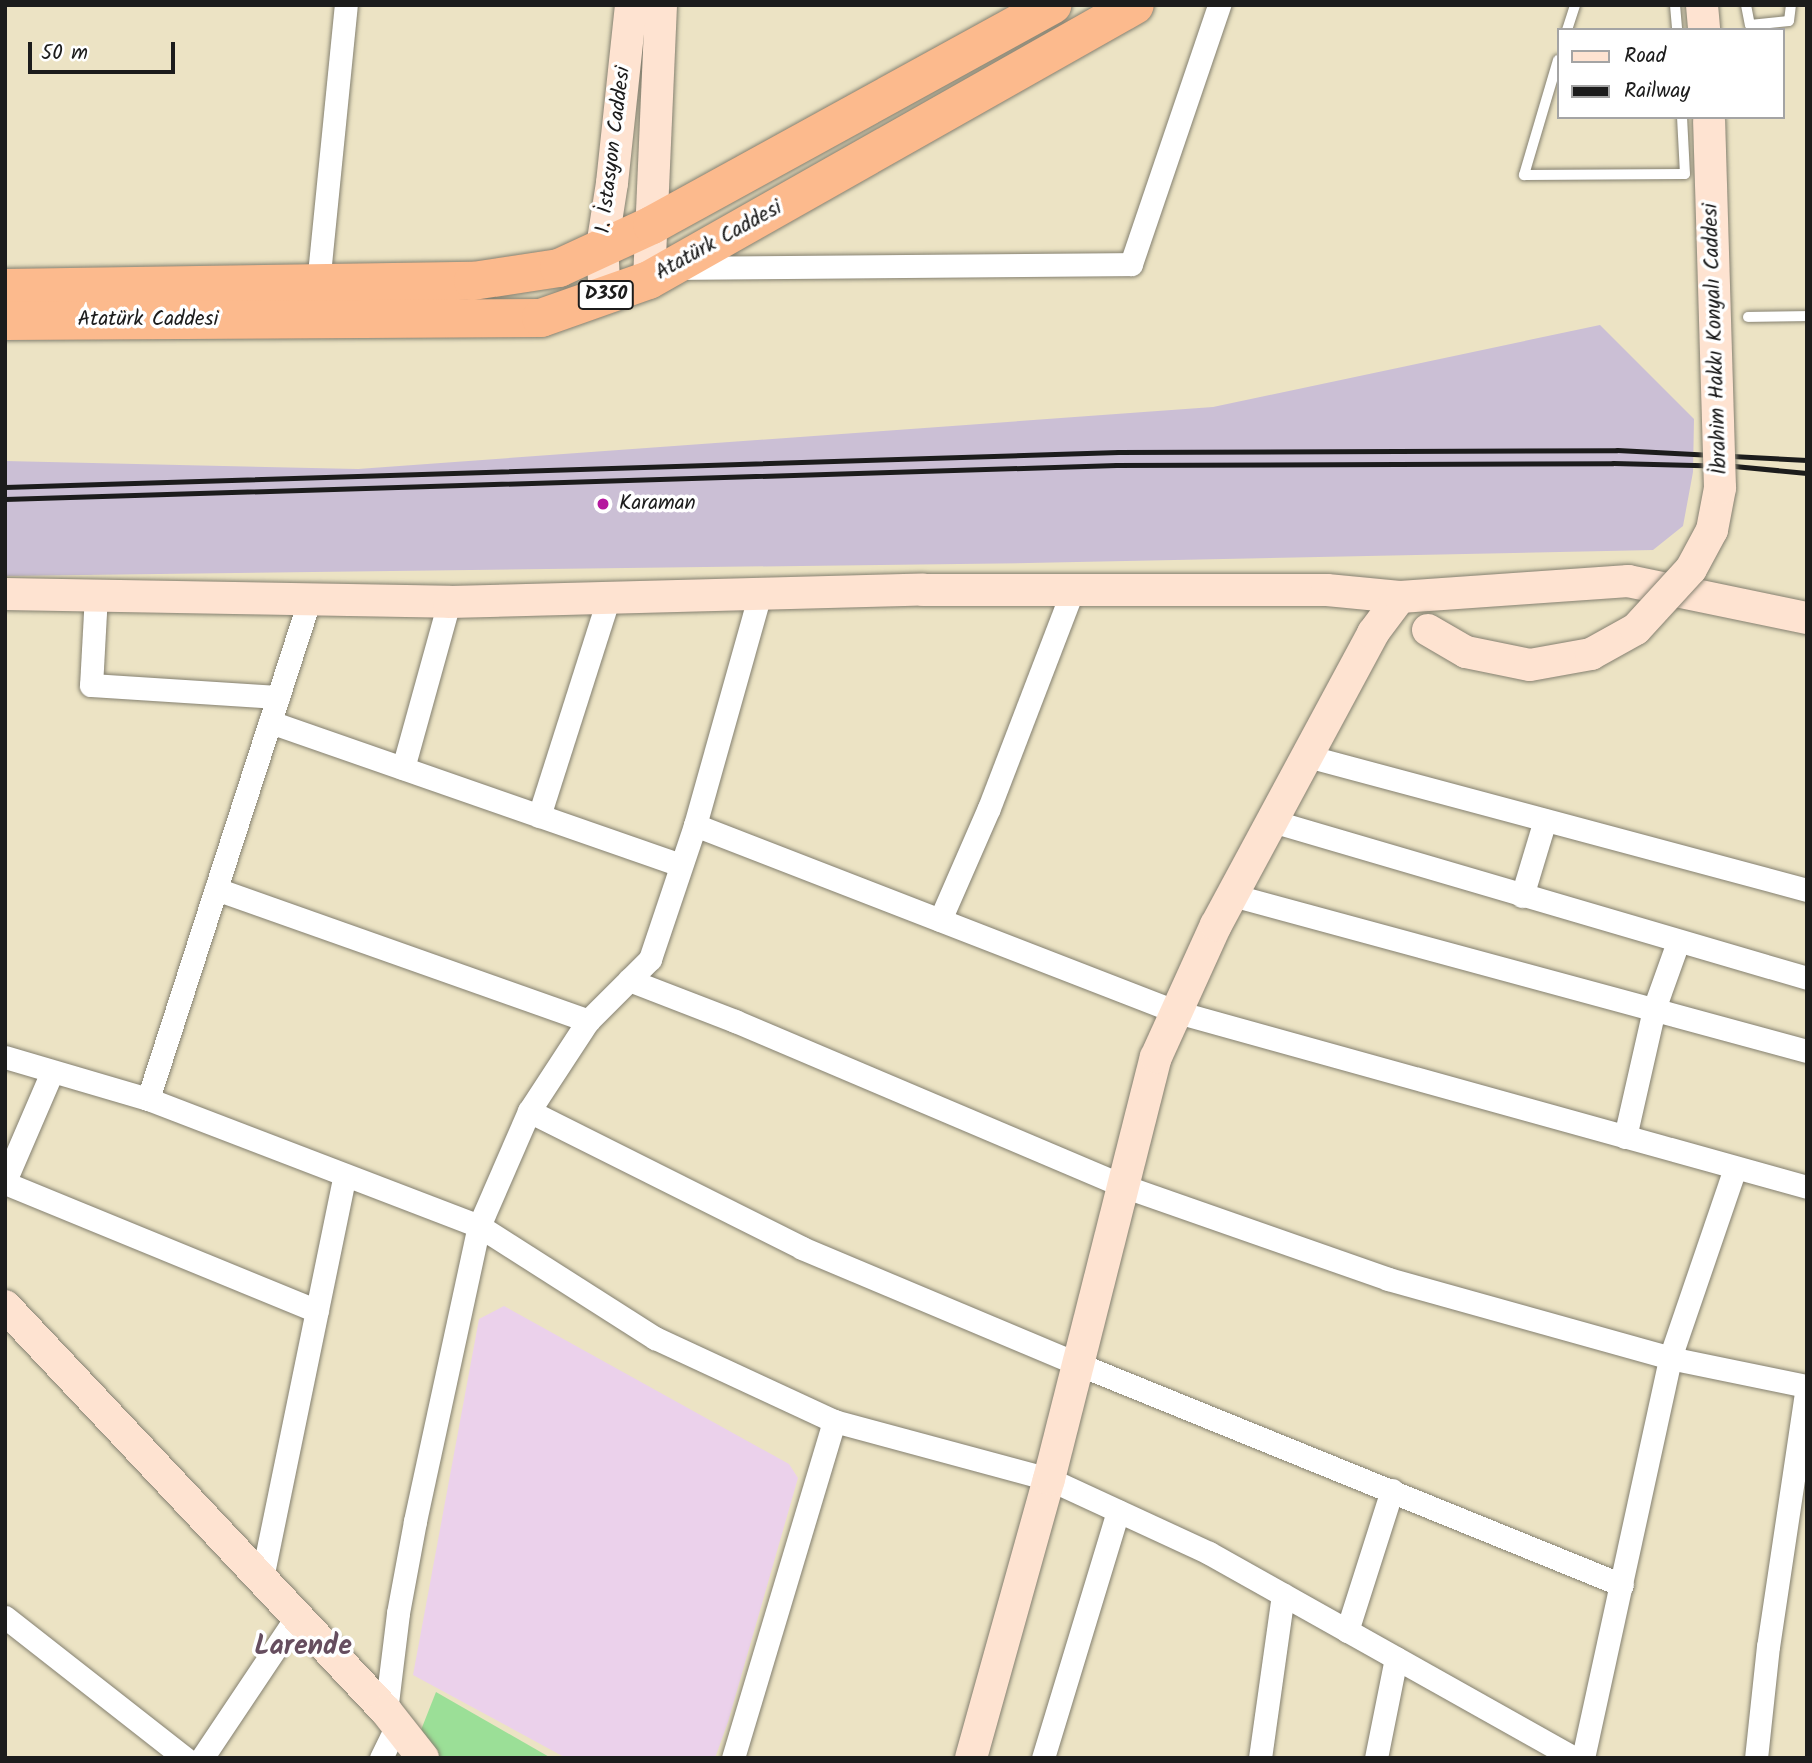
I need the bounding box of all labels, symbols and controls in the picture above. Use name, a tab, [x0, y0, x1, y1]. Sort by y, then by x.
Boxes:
scale bar	[32, 28, 178, 72]
legend	[1556, 28, 1784, 119]
text: 50 m	[41, 37, 88, 70]
text: Road	[1624, 40, 1666, 73]
street label: 1. İstasyon Caddesi	[591, 65, 637, 235]
text: Railway	[1624, 75, 1690, 108]
street label: Atatürk Caddesi	[651, 196, 787, 286]
street label: İbrahim Hakkı Konyalı Caddesi	[1699, 203, 1733, 475]
road number: D350	[576, 280, 636, 310]
street label: Atatürk Caddesi	[78, 307, 218, 333]
place label: Karaman	[619, 491, 696, 517]
marker: Karaman	[593, 494, 613, 514]
district label: Larende	[254, 1630, 352, 1664]

